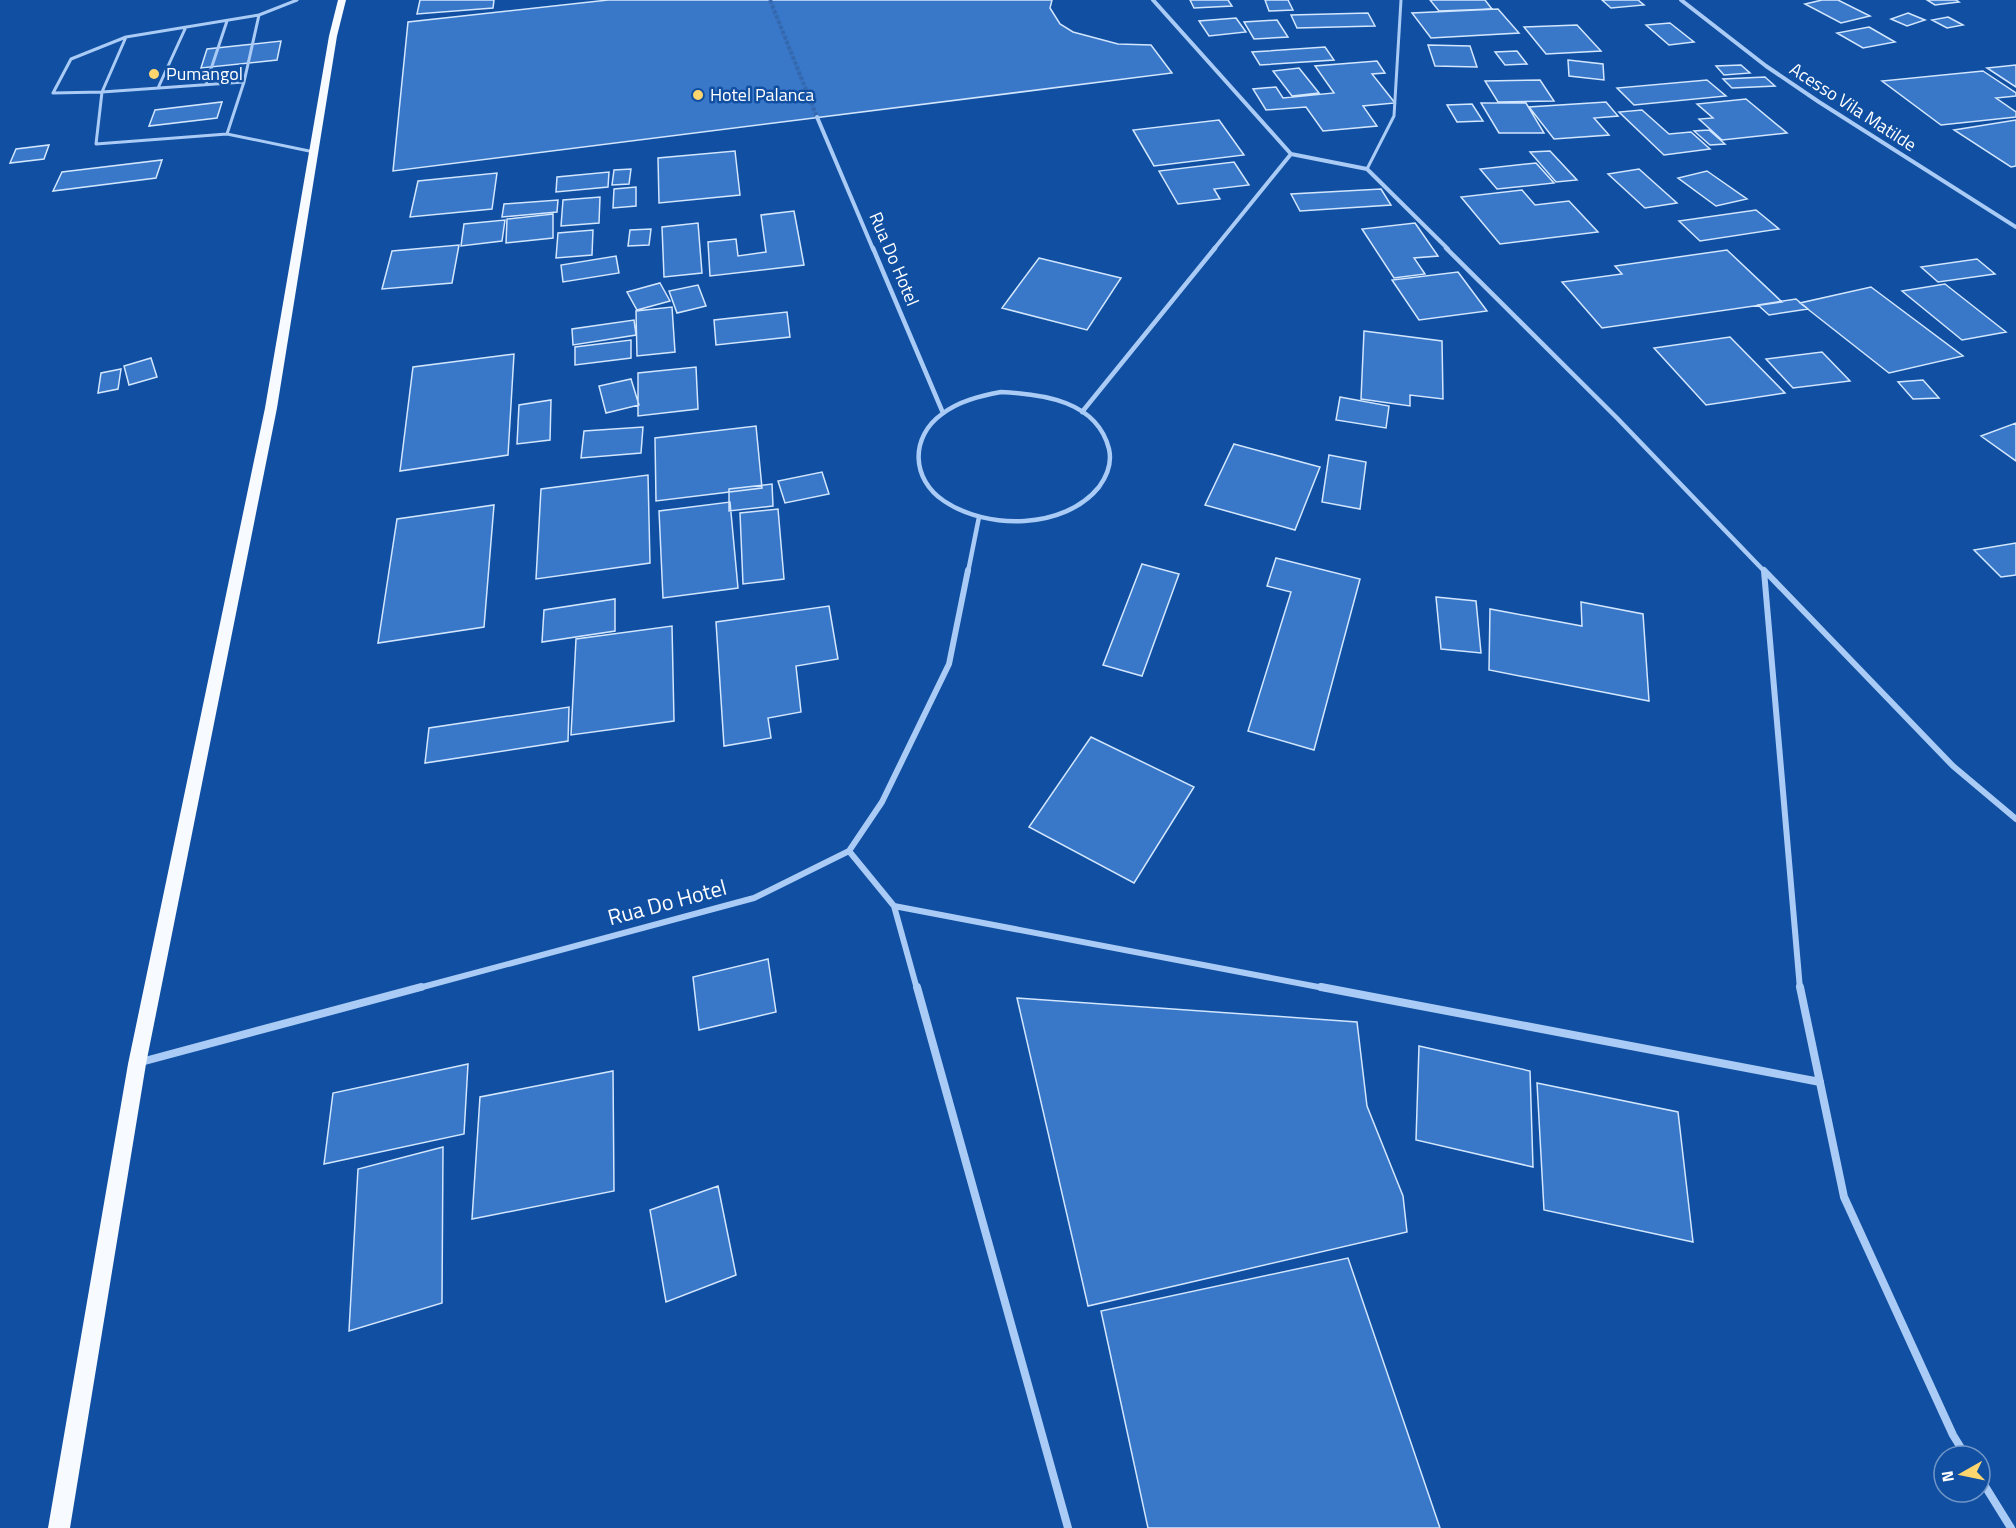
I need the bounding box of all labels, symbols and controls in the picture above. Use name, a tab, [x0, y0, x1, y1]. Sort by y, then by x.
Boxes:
street label: Acesso Vila Matilde	[1785, 55, 1922, 158]
place label: Pumangol	[166, 60, 243, 87]
marker: Pumangol	[147, 67, 161, 81]
place label: Hotel Palanca	[710, 81, 814, 108]
marker: Hotel Palanca	[691, 88, 705, 102]
street label: Rua Do Hotel	[863, 208, 926, 310]
street label: Rua Do Hotel	[604, 870, 730, 934]
north arrow	[1932, 1444, 1992, 1504]
text: N	[1934, 1469, 1960, 1484]

